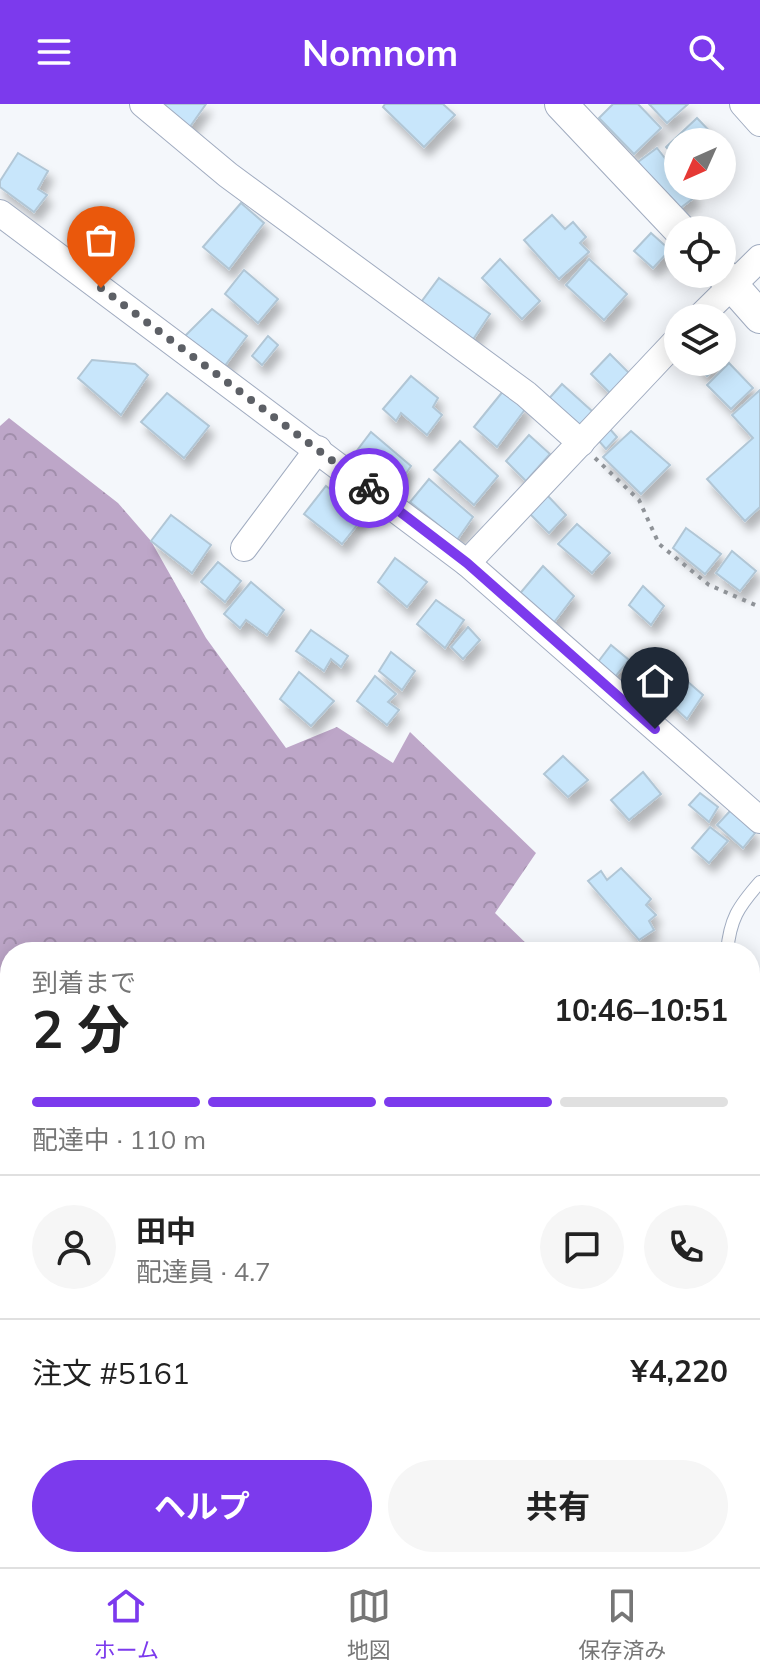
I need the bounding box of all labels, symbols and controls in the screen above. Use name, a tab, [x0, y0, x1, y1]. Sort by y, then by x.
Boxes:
icon: menu	[32, 30, 76, 74]
text: Nomnom	[302, 30, 458, 75]
icon: search	[684, 30, 728, 74]
north arrow	[664, 128, 736, 200]
map controls	[664, 128, 736, 376]
pin	[67, 206, 135, 288]
button: locate	[664, 216, 736, 288]
icon: bag	[79, 218, 123, 262]
button: layers	[664, 304, 736, 376]
courier	[329, 448, 409, 528]
icon: bike	[347, 466, 391, 510]
pin	[621, 647, 689, 729]
icon: home	[633, 659, 677, 703]
text: 到着まで	[32, 966, 136, 999]
text: 10:46–10:51	[554, 991, 728, 1029]
text: 2 分	[32, 996, 129, 1061]
text: 配達中 · 110 m	[32, 1123, 206, 1156]
button: person	[32, 1205, 116, 1289]
button: chat	[540, 1205, 624, 1289]
button: phone	[644, 1205, 728, 1289]
text: 田中	[136, 1212, 196, 1250]
text: 配達員 · 4.7	[136, 1255, 271, 1288]
text: ¥4,220	[631, 1352, 728, 1390]
text: 注文 #5161	[32, 1354, 190, 1392]
button: ヘルプ	[32, 1460, 372, 1552]
button: 共有	[388, 1460, 728, 1552]
tab: ホーム	[94, 1584, 159, 1664]
tab: 地図	[347, 1584, 391, 1664]
tab: 保存済み	[578, 1584, 666, 1664]

